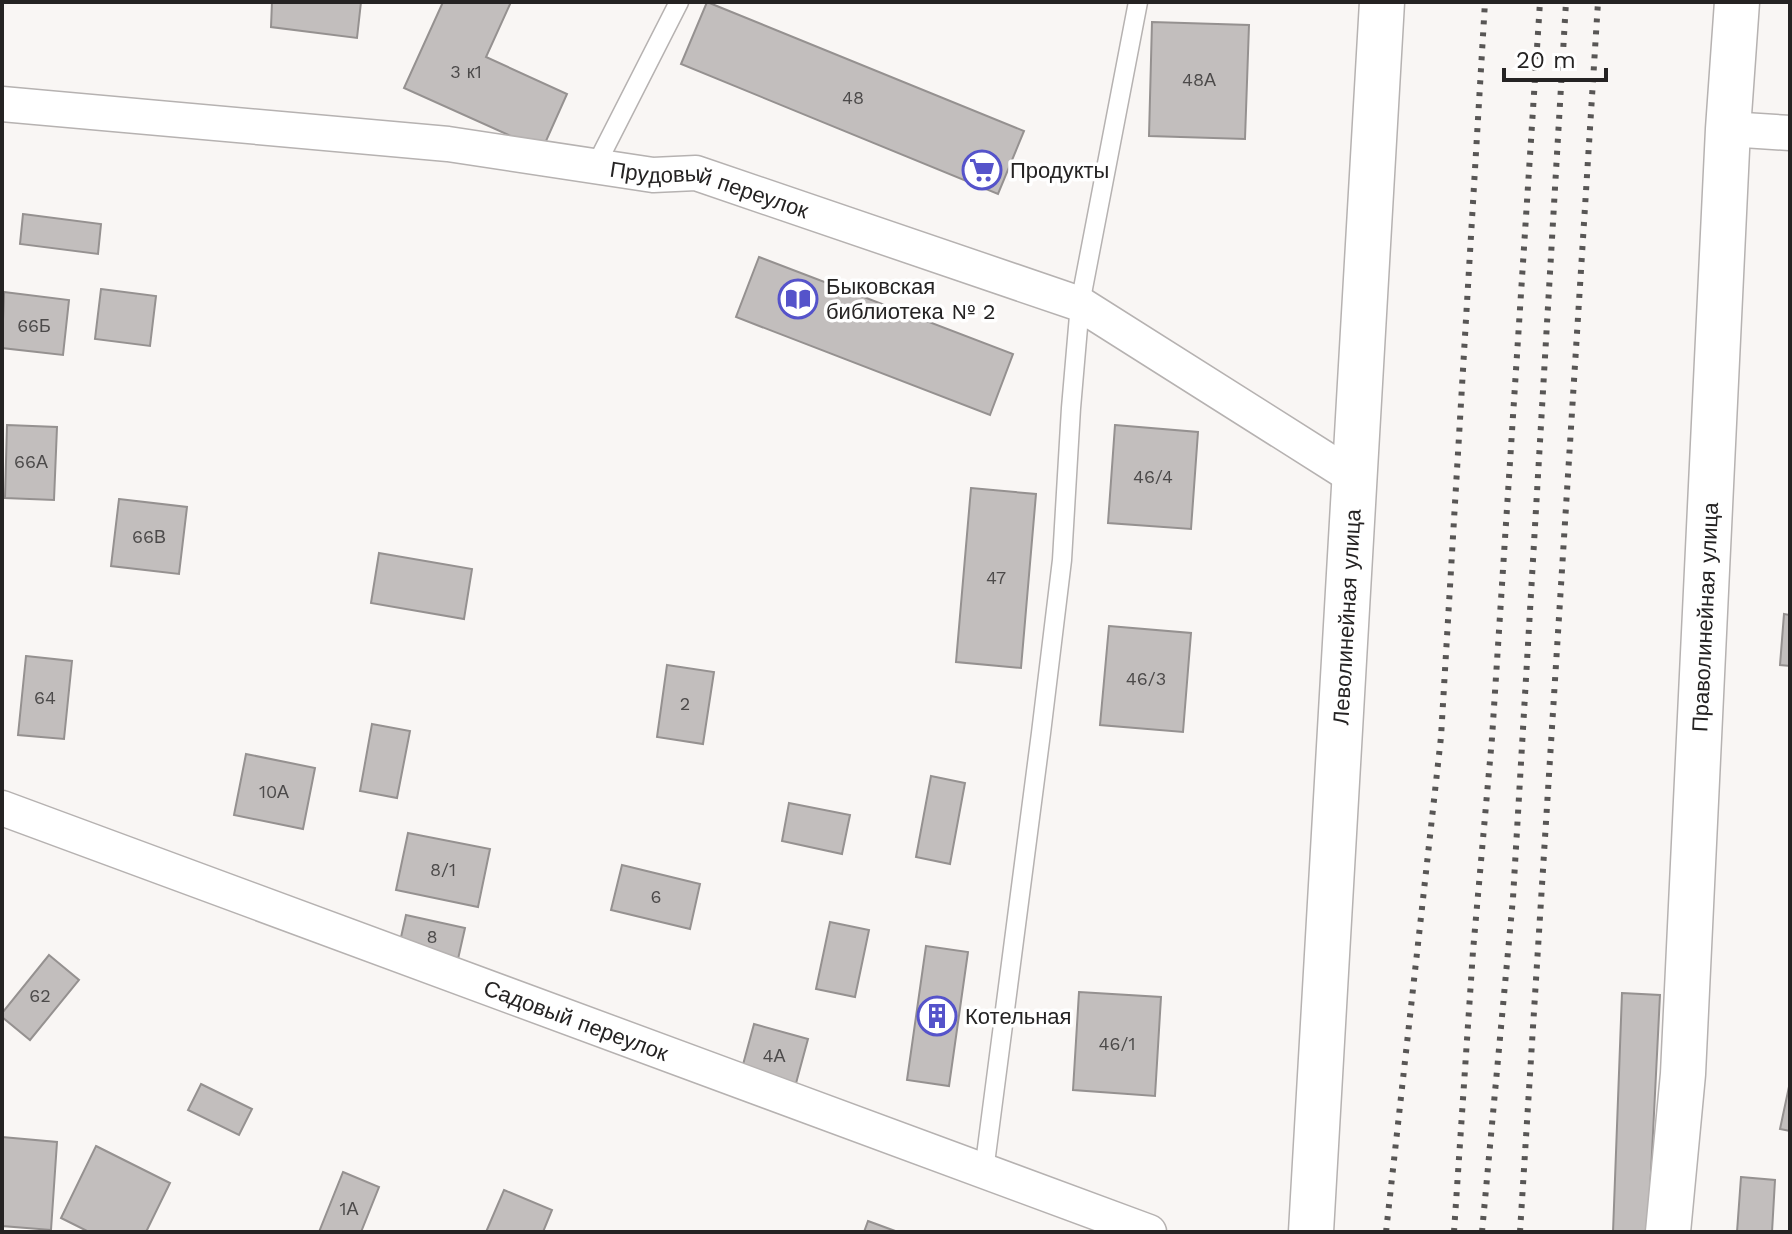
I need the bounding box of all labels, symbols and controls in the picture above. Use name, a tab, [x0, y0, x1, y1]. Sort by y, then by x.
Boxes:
scale bar	[1504, 32, 1606, 82]
text: 20 m	[1516, 46, 1576, 74]
house number: 3 к1	[450, 61, 482, 82]
house number: 48А	[1182, 69, 1216, 90]
house number: 48	[842, 87, 864, 108]
supermarket icon: Продукты	[961, 149, 1003, 191]
street label: Прудовый переулок	[608, 157, 812, 224]
place label: Продукты	[1010, 158, 1109, 183]
place label: Быковская библиотека № 2	[826, 274, 996, 324]
library icon: Быковская библиотека № 2	[777, 278, 819, 320]
house number: 66Б	[17, 315, 51, 336]
house number: 66А	[14, 451, 48, 472]
house number: 46/4	[1133, 466, 1173, 487]
street label: Праволинейная улица	[1687, 501, 1723, 733]
street label: Леволинейная улица	[1328, 508, 1366, 726]
house number: 66В	[132, 526, 166, 547]
house number: 47	[986, 567, 1006, 588]
house number: 46/3	[1126, 668, 1166, 689]
house number: 64	[34, 687, 56, 708]
house number: 2	[680, 693, 690, 714]
house number: 10А	[259, 781, 289, 802]
house number: 8/1	[430, 859, 456, 880]
house number: 6	[651, 886, 661, 907]
house number: 8	[426, 926, 438, 947]
street label: Садовый переулок	[480, 975, 672, 1066]
house number: 62	[29, 985, 51, 1006]
building icon: Котельная	[916, 995, 958, 1037]
place label: Котельная	[965, 1004, 1072, 1029]
house number: 46/1	[1099, 1033, 1135, 1054]
house number: 4А	[762, 1045, 786, 1066]
house number: 1А	[339, 1198, 359, 1219]

